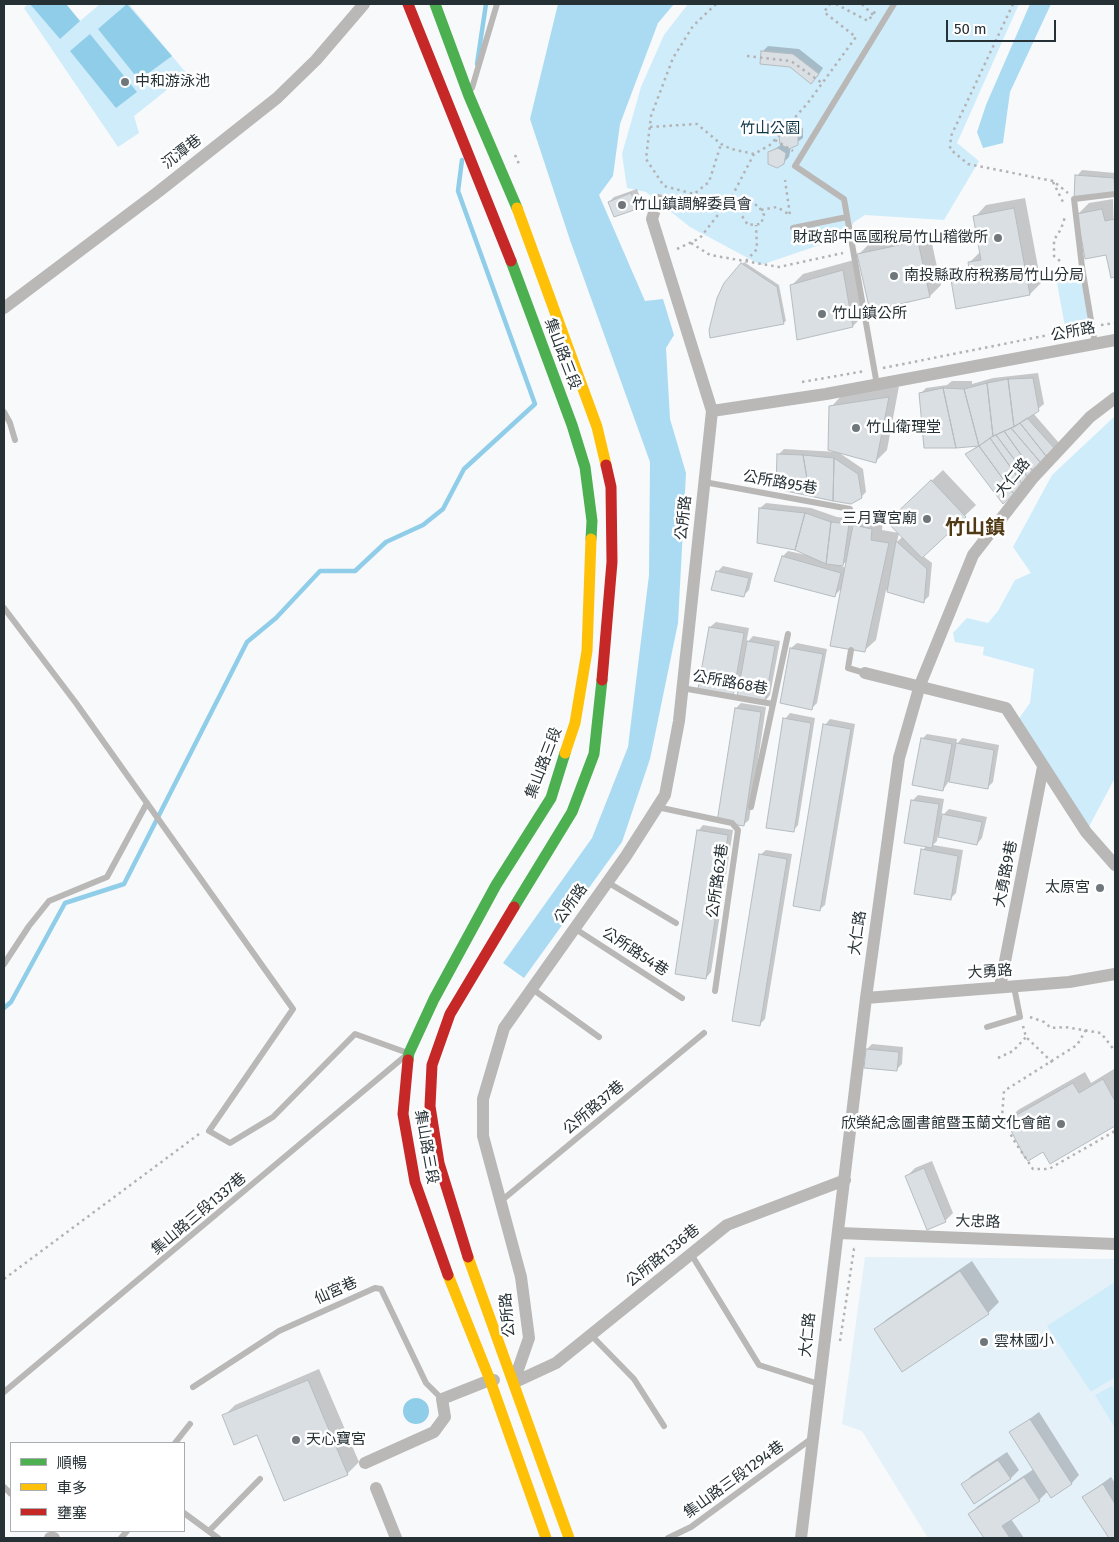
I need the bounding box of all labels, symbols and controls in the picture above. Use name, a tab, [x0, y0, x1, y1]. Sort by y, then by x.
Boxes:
scale bar	[949, 10, 1059, 42]
text: 50 m	[954, 20, 987, 38]
place label: 中和游泳池	[135, 73, 210, 91]
marker: 中和游泳池	[119, 76, 131, 88]
park label: 竹山公園	[740, 120, 800, 138]
street label: 沉潭巷	[159, 131, 205, 173]
place label: 竹山鎮調解委員會	[632, 196, 752, 214]
marker: 竹山鎮調解委員會	[616, 199, 628, 211]
place label: 財政部中區國稅局竹山稽徵所	[793, 229, 988, 247]
marker: 財政部中區國稅局竹山稽徵所	[992, 232, 1004, 244]
place label: 南投縣政府稅務局竹山分局	[904, 267, 1084, 285]
marker: 南投縣政府稅務局竹山分局	[888, 270, 900, 282]
place label: 竹山鎮公所	[832, 305, 907, 323]
marker: 竹山鎮公所	[816, 308, 828, 320]
street label: 集山路三段	[540, 316, 584, 392]
street label: 公所路	[1049, 319, 1097, 345]
place label: 竹山衛理堂	[866, 419, 941, 437]
marker: 竹山衛理堂	[850, 422, 862, 434]
street label: 大仁路	[992, 455, 1034, 501]
street label: 公所路95巷	[741, 468, 819, 498]
street label: 公所路	[673, 495, 695, 541]
place label: 三月寶宮廟	[842, 510, 917, 528]
marker: 三月寶宮廟	[921, 513, 933, 525]
district label: 竹山鎮	[945, 516, 1005, 540]
street label: 公所路68巷	[691, 668, 769, 698]
street label: 集山路三段	[522, 725, 566, 801]
street label: 大勇路9巷	[991, 839, 1021, 909]
street label: 公所路62巷	[704, 842, 732, 920]
place label: 太原宮	[1045, 879, 1090, 897]
street label: 公所路	[550, 881, 592, 927]
marker: 太原宮	[1094, 882, 1106, 894]
street label: 大仁路	[846, 909, 870, 957]
street label: 公所路54巷	[598, 924, 672, 980]
street label: 大勇路	[967, 961, 1013, 983]
street label: 公所路37巷	[560, 1077, 628, 1139]
street label: 集山路三段	[411, 1109, 441, 1185]
place label: 欣榮紀念圖書館暨玉蘭文化會館	[841, 1115, 1051, 1133]
marker: 欣榮紀念圖書館暨玉蘭文化會館	[1055, 1118, 1067, 1130]
street label: 集山路三段1337巷	[148, 1169, 250, 1259]
street label: 大忠路	[955, 1212, 1001, 1232]
street label: 公所路1336巷	[623, 1221, 703, 1291]
street label: 仙宮巷	[312, 1274, 360, 1308]
street label: 公所路	[497, 1292, 519, 1338]
street label: 大仁路	[797, 1312, 819, 1358]
place label: 雲林國小	[994, 1333, 1054, 1351]
marker: 雲林國小	[978, 1336, 990, 1348]
place label: 天心寶宮	[306, 1431, 366, 1449]
marker: 天心寶宮	[290, 1434, 302, 1446]
street label: 集山路三段1294巷	[680, 1438, 788, 1522]
legend	[10, 1442, 185, 1532]
text: 順暢	[57, 1454, 87, 1472]
text: 車多	[57, 1479, 87, 1497]
text: 壅塞	[57, 1504, 87, 1522]

